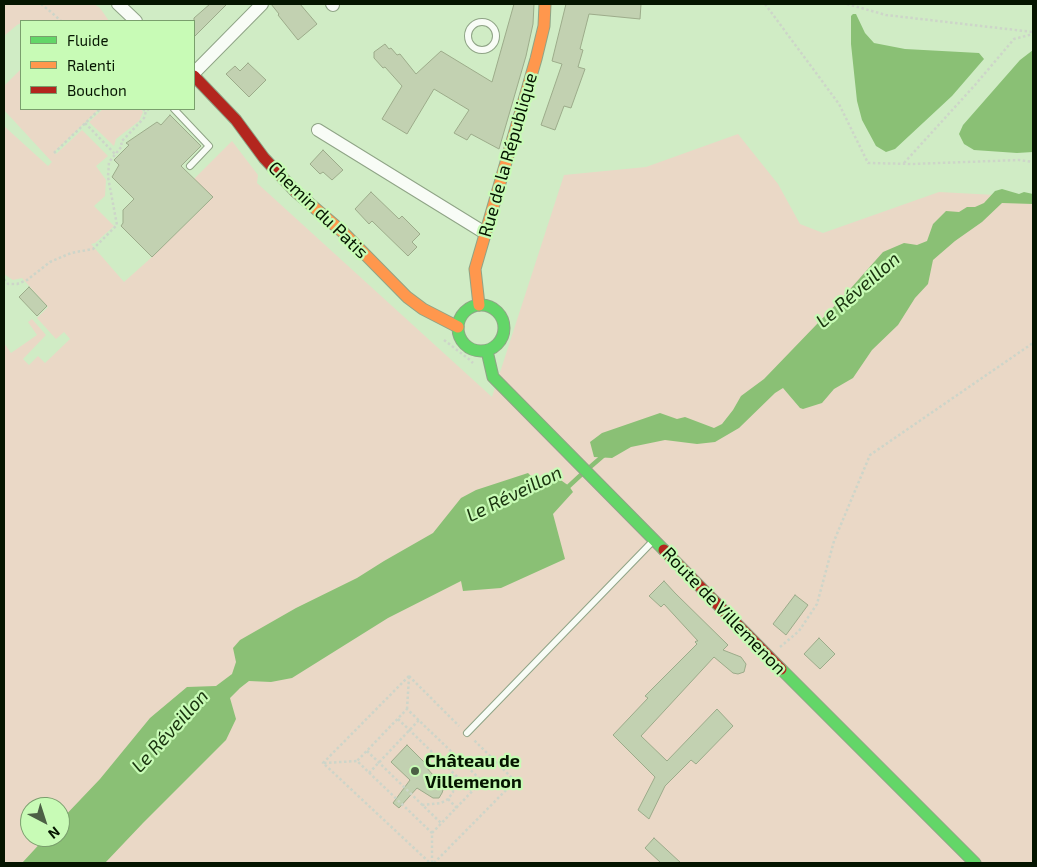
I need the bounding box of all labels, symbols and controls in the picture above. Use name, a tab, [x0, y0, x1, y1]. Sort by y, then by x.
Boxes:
legend	[20, 20, 195, 110]
text: Fluide	[67, 31, 108, 49]
text: Ralenti	[67, 56, 115, 74]
street label: Rue de la République	[474, 70, 542, 240]
text: Bouchon	[67, 81, 127, 99]
street label: Chemin du Patis	[264, 157, 372, 263]
water label: Le Réveillon	[811, 247, 905, 333]
water label: Le Réveillon	[462, 461, 566, 527]
street label: Route de Villemenon	[658, 543, 790, 679]
water label: Le Réveillon	[127, 685, 213, 777]
place label: Château de Villemenon	[425, 750, 522, 792]
marker: Château de Villemenon	[409, 765, 421, 777]
north arrow	[20, 797, 70, 847]
text: N	[45, 823, 64, 843]

